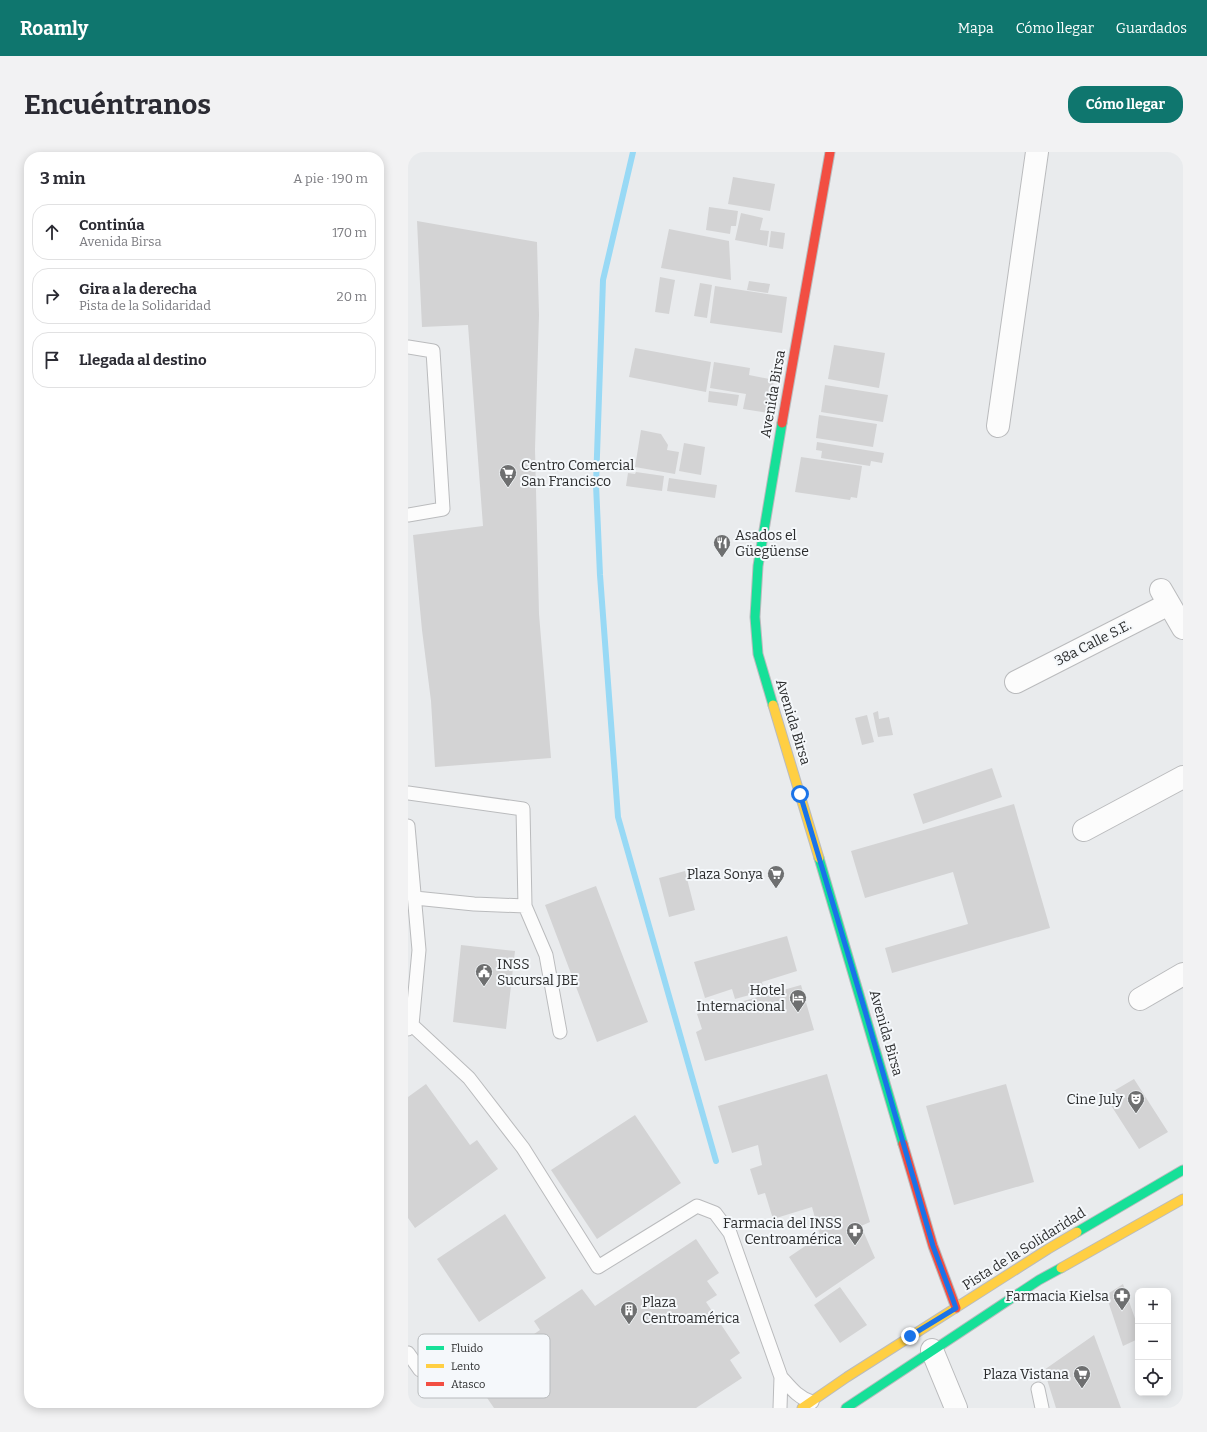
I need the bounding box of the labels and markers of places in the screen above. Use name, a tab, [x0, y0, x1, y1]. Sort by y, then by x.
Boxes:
place label: Centro Comercial San Francisco	[521, 457, 634, 490]
supermarket icon: Centro Comercial San Francisco	[498, 463, 518, 488]
place label: Asados el Güegüense	[735, 527, 809, 560]
restaurant icon: Asados el Güegüense	[712, 533, 732, 558]
supermarket icon: Plaza Sonya	[766, 864, 786, 889]
place label: Plaza Sonya	[687, 866, 763, 883]
place label: INSS Sucursal JBE	[497, 956, 579, 989]
public building icon: INSS Sucursal JBE	[474, 962, 494, 987]
place label: Hotel Internacional	[696, 982, 785, 1015]
hotel icon: Hotel Internacional	[788, 988, 808, 1013]
theatre icon: Cine July	[1126, 1089, 1146, 1114]
place label: Cine July	[1067, 1091, 1124, 1108]
place label: Farmacia del INSS Centroamérica	[723, 1215, 842, 1248]
pharmacy icon: Farmacia del INSS Centroamérica	[845, 1221, 865, 1246]
pharmacy icon: Farmacia Kielsa	[1112, 1286, 1132, 1311]
place label: Farmacia Kielsa	[1006, 1288, 1109, 1305]
place label: Plaza Centroamérica	[642, 1294, 740, 1327]
building icon: Plaza Centroamérica	[619, 1300, 639, 1325]
supermarket icon: Plaza Vistana	[1072, 1364, 1092, 1389]
place label: Plaza Vistana	[983, 1366, 1069, 1383]

